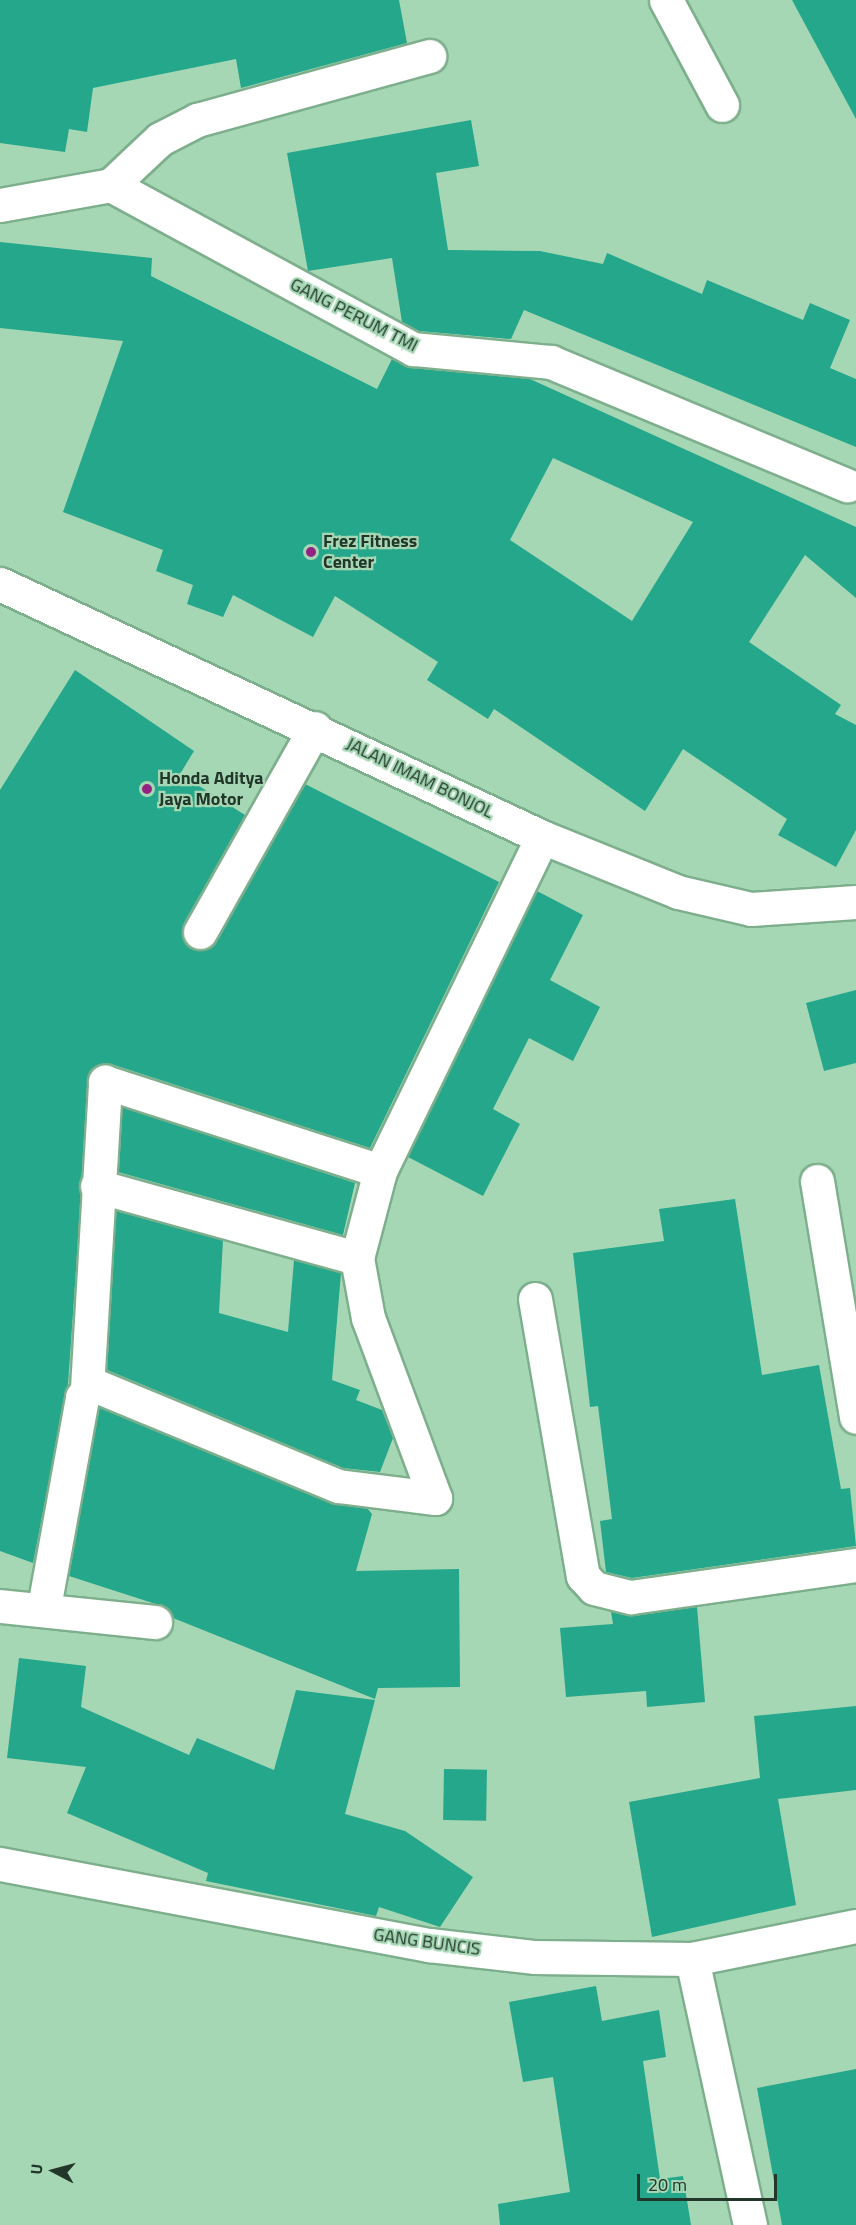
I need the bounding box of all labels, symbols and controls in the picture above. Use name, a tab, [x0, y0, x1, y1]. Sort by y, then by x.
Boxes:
street label: GANG PERUM TMI	[287, 273, 421, 357]
place label: Frez Fitness Center	[323, 531, 417, 574]
marker: Frez Fitness Center	[304, 545, 318, 559]
street label: JALAN IMAM BONJOL	[343, 733, 497, 823]
place label: Honda Aditya Jaya Motor	[159, 768, 264, 810]
marker: Honda Aditya Jaya Motor	[140, 782, 154, 796]
street label: GANG BUNCIS	[372, 1924, 482, 1960]
north arrow	[24, 2141, 84, 2201]
scale bar	[640, 2162, 780, 2200]
text: U	[24, 2163, 49, 2176]
text: 20 m	[648, 2171, 687, 2198]

